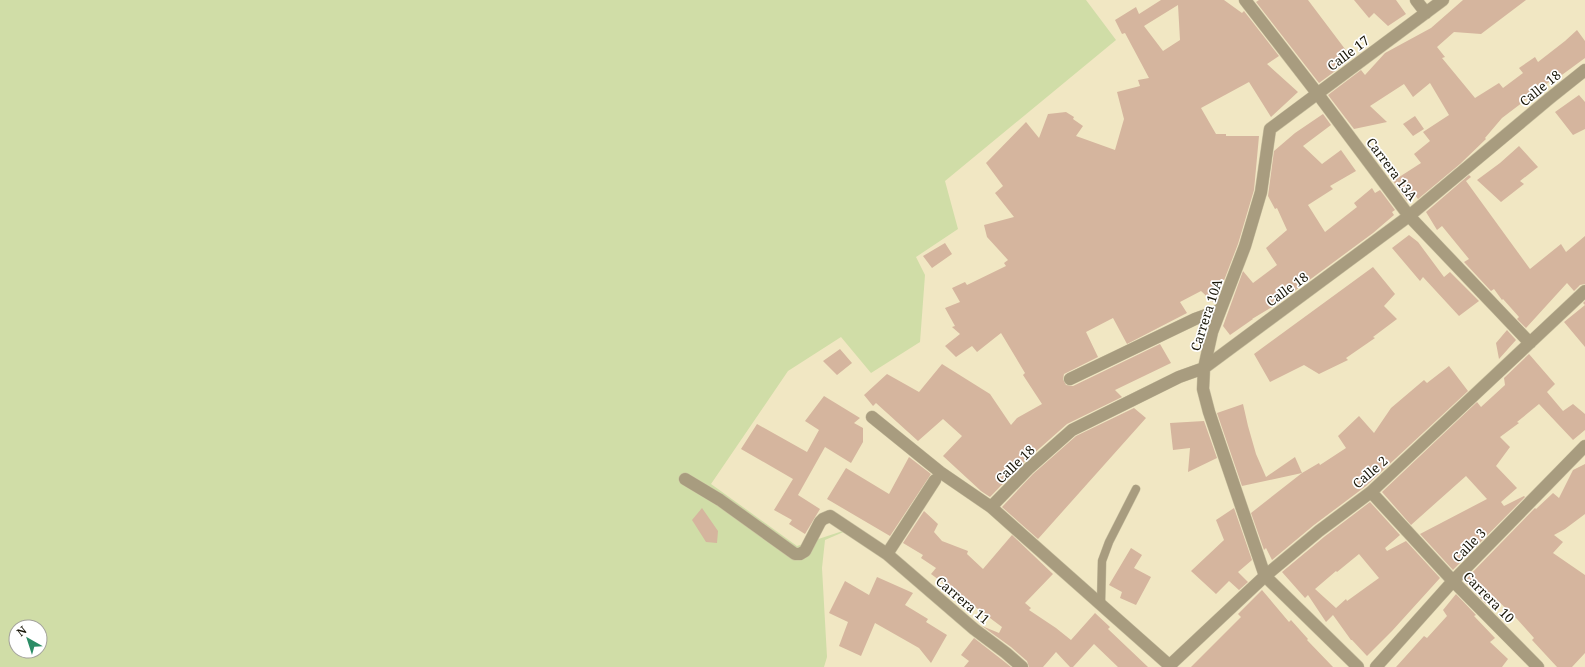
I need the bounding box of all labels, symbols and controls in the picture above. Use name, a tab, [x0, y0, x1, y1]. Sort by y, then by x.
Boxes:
street label: Calle 17	[1323, 31, 1373, 75]
street label: Calle 18	[1516, 66, 1564, 110]
street label: Carrera 13A	[1362, 134, 1422, 205]
street label: Calle 18	[1262, 268, 1312, 310]
street label: Carrera 10A	[1186, 276, 1226, 353]
street label: Calle 18	[991, 441, 1039, 487]
street label: Calle 2	[1349, 452, 1391, 492]
street label: Calle 3	[1448, 524, 1490, 566]
street label: Carrera 10	[1459, 567, 1519, 627]
street label: Carrera 11	[932, 572, 994, 628]
north arrow	[8, 619, 48, 659]
text: N	[13, 622, 30, 639]

